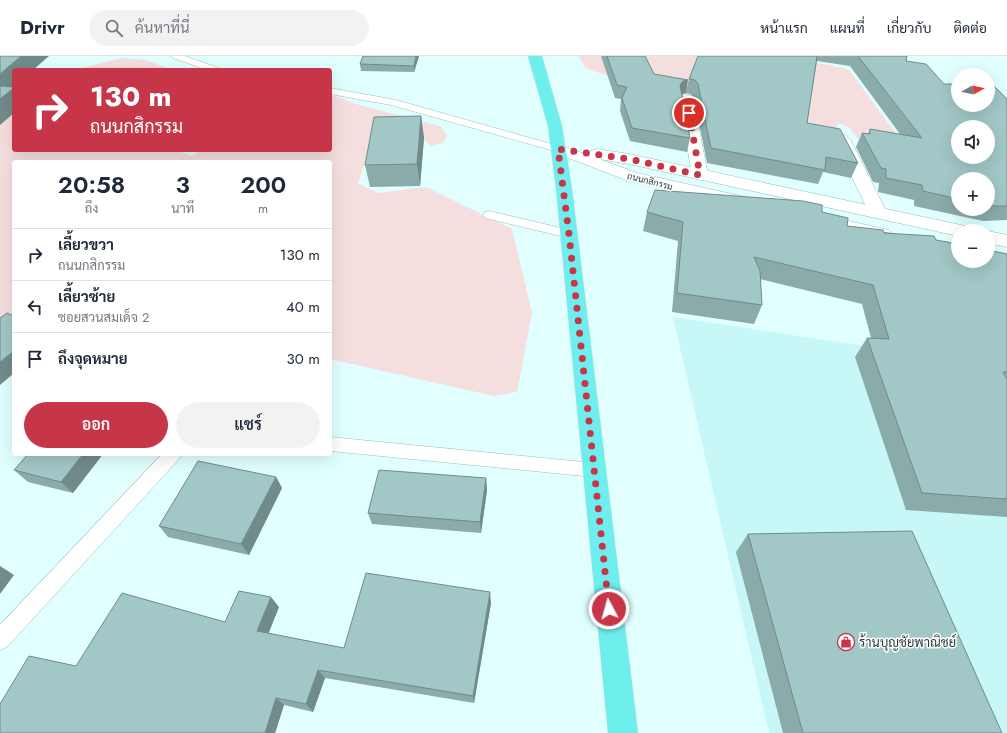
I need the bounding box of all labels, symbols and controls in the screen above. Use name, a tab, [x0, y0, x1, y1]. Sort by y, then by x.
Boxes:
search box	[89, 10, 369, 46]
text: Drivr	[20, 14, 65, 41]
icon: search	[103, 17, 125, 39]
text: ค้นหาที่นี่	[135, 17, 190, 39]
text: หน้าแรก	[760, 18, 808, 38]
text: แผนที่	[830, 18, 865, 38]
text: เกี่ยวกับ	[887, 18, 931, 38]
text: ติดต่อ	[953, 18, 987, 38]
north arrow	[951, 68, 995, 112]
map controls	[951, 68, 995, 268]
text: 130 m	[90, 76, 172, 117]
icon: right	[24, 84, 76, 136]
pin	[672, 96, 706, 130]
icon: arrive	[678, 102, 700, 124]
text: ถนนกสิกรรม	[90, 114, 183, 140]
button: sound	[951, 120, 995, 164]
text: 20:58	[58, 167, 125, 202]
text: 3	[176, 167, 190, 202]
text: 200	[240, 167, 286, 202]
street label: ถนนกสิกรรม	[626, 169, 674, 193]
button: +	[951, 172, 995, 216]
text: ถึง	[85, 199, 98, 218]
text: นาที	[171, 199, 194, 218]
text: m	[258, 199, 268, 218]
button: −	[951, 224, 995, 268]
text: เลี้ยวขวา	[58, 234, 114, 256]
icon: right	[24, 244, 46, 266]
text: 130 m	[280, 244, 320, 266]
text: ถนนกสิกรรม	[58, 256, 125, 275]
text: เลี้ยวซ้าย	[58, 286, 115, 308]
icon: left	[24, 296, 46, 318]
text: 40 m	[286, 296, 320, 318]
text: ซอยสวนสมเด็จ 2	[58, 308, 149, 327]
icon: arrive	[24, 348, 46, 370]
text: ถึงจุดหมาย	[58, 348, 128, 370]
text: 30 m	[287, 348, 320, 370]
button: ออก	[24, 402, 168, 448]
button: แชร์	[176, 402, 320, 448]
position arrow	[588, 588, 630, 630]
shop icon: ร้านบุญชัยพาณิชย์	[836, 632, 856, 652]
place label: ร้านบุญชัยพาณิชย์	[859, 633, 956, 652]

